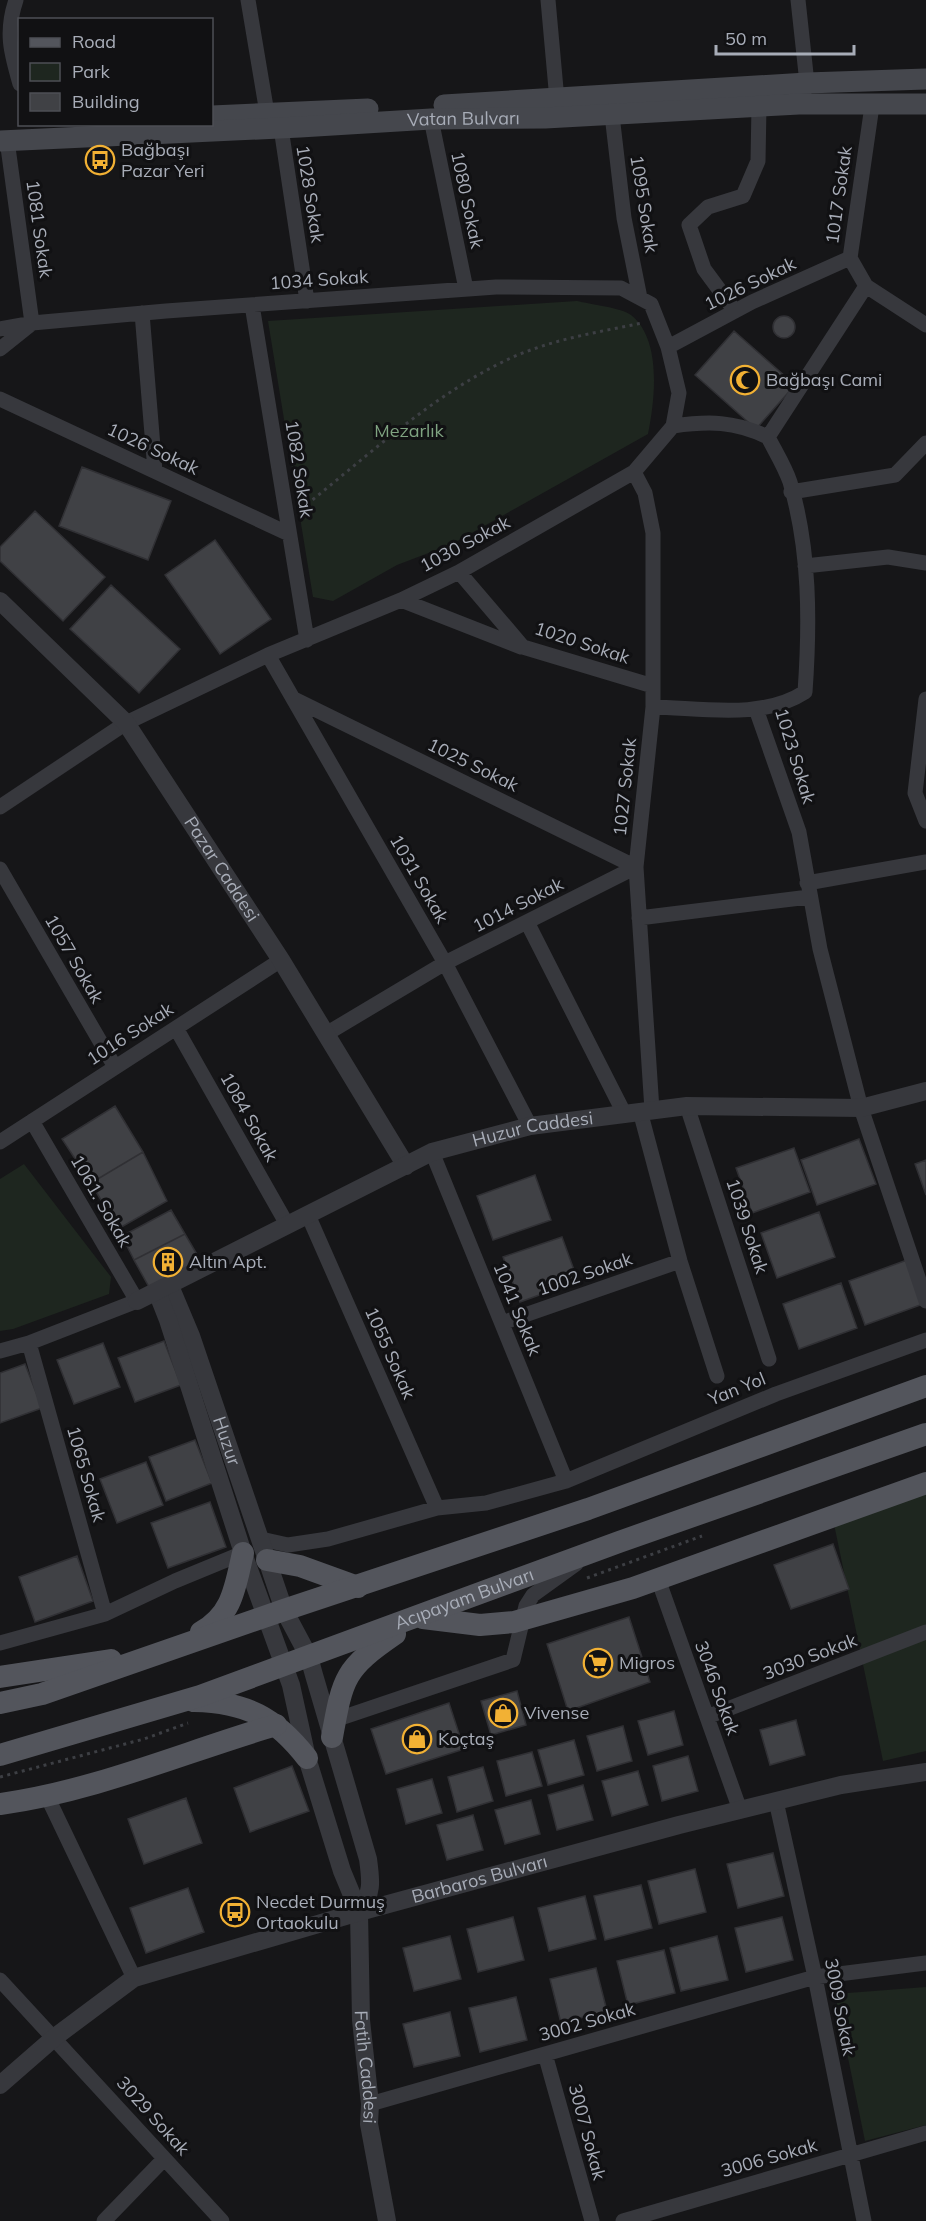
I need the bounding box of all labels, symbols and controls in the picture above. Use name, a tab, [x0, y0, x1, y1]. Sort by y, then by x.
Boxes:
legend	[18, 18, 213, 126]
scale bar	[716, 18, 854, 56]
text: 50 m	[725, 27, 767, 50]
text: Road	[72, 30, 116, 53]
text: Park	[72, 60, 111, 83]
text: Building	[72, 90, 140, 113]
street label: Vatan Bulvarı	[406, 106, 520, 131]
place label: Bağbaşı Pazar Yeri	[121, 138, 205, 182]
street label: 1028 Sokak	[291, 143, 330, 245]
bus stop icon: Bağbaşı Pazar Yeri	[84, 144, 116, 176]
street label: 1017 Sokak	[820, 144, 857, 245]
street label: 1080 Sokak	[446, 149, 489, 251]
street label: 1095 Sokak	[625, 153, 664, 255]
street label: 1081 Sokak	[21, 178, 58, 280]
street label: 1026 Sokak	[700, 251, 800, 316]
street label: 1034 Sokak	[269, 265, 370, 294]
mosque icon: Bağbaşı Cami	[729, 364, 761, 396]
place label: Bağbaşı Cami	[766, 368, 882, 391]
street label: 1026 Sokak	[104, 417, 203, 480]
street label: 1082 Sokak	[280, 418, 319, 520]
park label: Mezarlık	[374, 419, 445, 442]
street label: 1030 Sokak	[416, 510, 514, 577]
street label: 1020 Sokak	[532, 616, 633, 669]
street label: 1023 Sokak	[770, 705, 821, 807]
street label: 1025 Sokak	[424, 733, 523, 797]
street label: 1027 Sokak	[608, 736, 641, 837]
street label: Pazar Caddesi	[179, 812, 265, 926]
street label: 1031 Sokak	[385, 830, 454, 928]
street label: 1014 Sokak	[469, 872, 568, 937]
street label: 1057 Sokak	[40, 910, 109, 1008]
street label: 1016 Sokak	[82, 997, 178, 1070]
street label: 1084 Sokak	[215, 1068, 284, 1166]
street label: Huzur Caddesi	[470, 1106, 594, 1152]
street label: 1061. Sokak	[66, 1151, 137, 1252]
street label: 1039 Sokak	[721, 1175, 774, 1277]
building icon: Altın Apt.	[152, 1246, 184, 1278]
street label: 1002 Sokak	[534, 1246, 636, 1300]
place label: Altın Apt.	[189, 1250, 267, 1273]
street label: 1041 Sokak	[488, 1259, 547, 1360]
street label: 1055 Sokak	[360, 1303, 421, 1403]
street label: Yan Yol	[704, 1367, 769, 1411]
street label: Huzur	[208, 1413, 246, 1469]
street label: 1065 Sokak	[62, 1423, 111, 1525]
street label: Acıpayam Bulvarı	[391, 1562, 537, 1635]
street label: 3030 Sokak	[760, 1628, 861, 1685]
street label: 3046 Sokak	[690, 1638, 745, 1739]
supermarket icon: Migros	[582, 1647, 614, 1679]
place label: Migros	[619, 1651, 675, 1674]
shop icon: Vivense	[487, 1697, 519, 1729]
place label: Vivense	[524, 1701, 589, 1724]
shop icon: Koçtaş	[401, 1723, 433, 1755]
place label: Koçtaş	[438, 1727, 495, 1750]
street label: Barbaros Bulvarı	[409, 1849, 550, 1908]
place label: Necdet Durmuş Ortaokulu	[256, 1890, 385, 1934]
bus stop icon: Necdet Durmuş Ortaokulu	[219, 1896, 251, 1928]
street label: 3009 Sokak	[820, 1956, 861, 2058]
street label: 3002 Sokak	[536, 1997, 638, 2046]
street label: Fatih Caddesi	[350, 2010, 382, 2124]
street label: 3029 Sokak	[112, 2071, 195, 2161]
street label: 3007 Sokak	[564, 2081, 612, 2183]
street label: 3006 Sokak	[718, 2133, 820, 2182]

